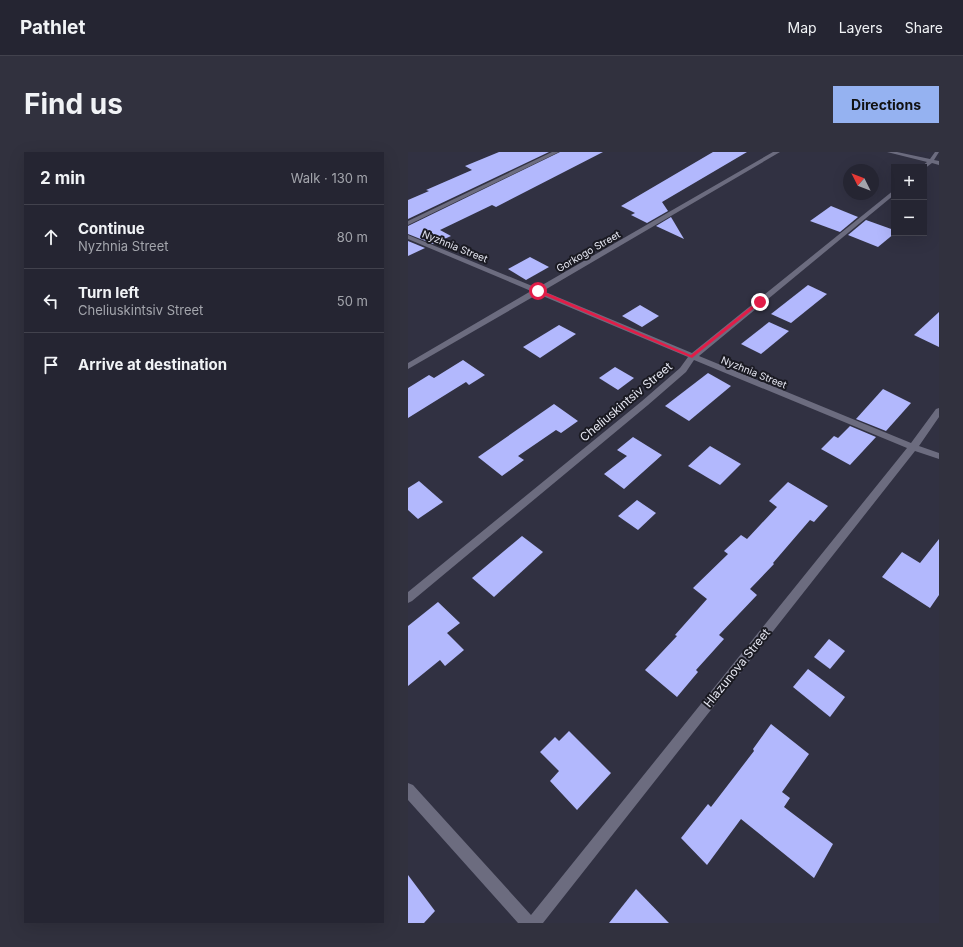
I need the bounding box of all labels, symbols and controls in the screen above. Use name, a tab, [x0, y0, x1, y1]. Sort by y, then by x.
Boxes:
text: Pathlet	[20, 16, 85, 39]
text: Map	[788, 19, 817, 36]
text: Layers	[839, 19, 883, 36]
text: Share	[905, 19, 943, 36]
button: Directions	[833, 86, 939, 123]
text: Find us	[24, 87, 123, 121]
north arrow	[843, 164, 879, 200]
map controls	[891, 164, 927, 236]
button: +	[891, 164, 927, 200]
text: 2 min	[40, 168, 85, 188]
text: Walk · 130 m	[291, 170, 368, 186]
button: −	[891, 200, 927, 236]
text: Continue	[78, 219, 145, 238]
icon: ahead	[40, 226, 62, 248]
street label: Nyzhnia Street	[420, 227, 490, 265]
street label: Gorkogo Street	[554, 227, 623, 274]
text: 80 m	[337, 229, 368, 245]
text: Nyzhnia Street	[78, 238, 169, 254]
route start	[529, 282, 547, 300]
text: Turn left	[78, 283, 139, 302]
icon: left	[40, 290, 62, 312]
text: 50 m	[337, 293, 368, 309]
route end	[751, 293, 769, 311]
text: Cheliuskintsiv Street	[78, 302, 203, 318]
street label: Nyzhnia Street	[719, 353, 789, 391]
icon: arrive	[40, 354, 62, 376]
text: Arrive at destination	[78, 355, 227, 374]
street label: Cheliuskintsiv Street	[577, 359, 675, 445]
street label: Hlazunova Street	[700, 625, 773, 710]

